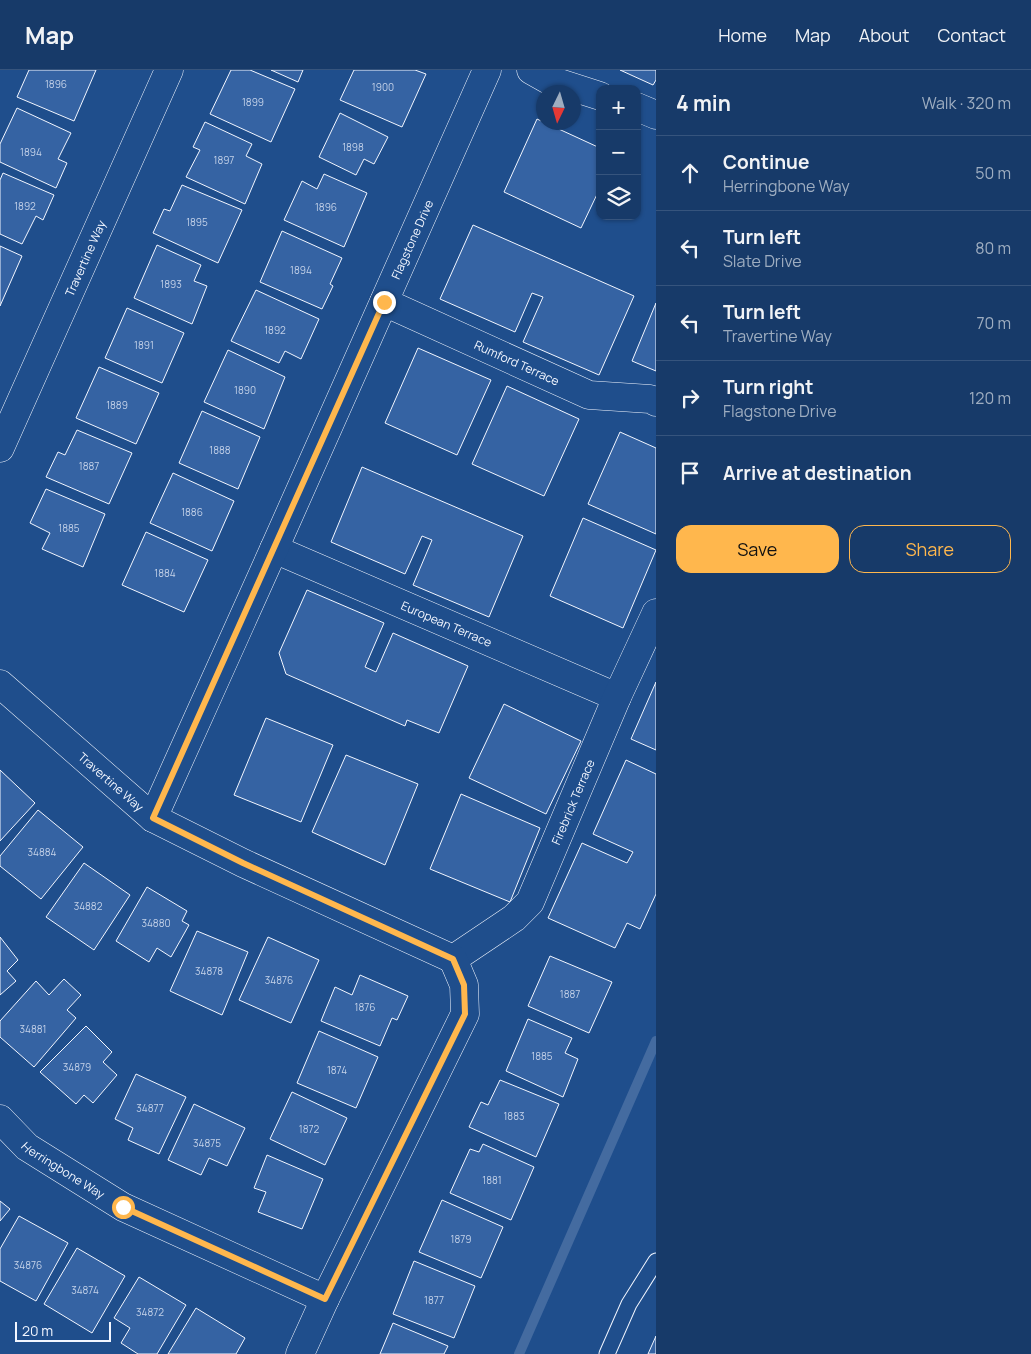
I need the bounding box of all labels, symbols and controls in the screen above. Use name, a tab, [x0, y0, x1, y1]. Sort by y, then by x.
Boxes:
text: Map	[25, 18, 74, 51]
text: Home	[718, 23, 767, 47]
text: Map	[795, 23, 831, 47]
text: About	[859, 23, 909, 47]
text: Contact	[937, 23, 1006, 47]
house number: 1896	[45, 77, 67, 91]
house number: 1900	[372, 80, 394, 94]
north arrow	[536, 85, 581, 130]
map controls	[596, 85, 641, 220]
button: +	[596, 85, 641, 130]
text: 4 min	[676, 89, 731, 117]
text: Walk · 320 m	[922, 92, 1011, 114]
house number: 1899	[242, 95, 264, 109]
button: −	[596, 130, 641, 175]
house number: 1898	[342, 140, 364, 154]
house number: 1894	[20, 145, 42, 159]
text: Continue	[723, 149, 809, 175]
house number: 1897	[214, 153, 234, 167]
icon: ahead	[676, 159, 704, 187]
text: 50 m	[975, 162, 1011, 184]
button: layers	[596, 175, 641, 220]
text: Herringbone Way	[723, 175, 850, 197]
street label: Flagstone Drive	[387, 197, 437, 282]
house number: 1892	[14, 199, 36, 213]
house number: 1896	[315, 200, 337, 214]
house number: 1895	[186, 215, 208, 229]
street label: Travertine Way	[60, 217, 110, 299]
text: Turn left	[723, 224, 801, 250]
icon: left	[676, 234, 704, 262]
text: 80 m	[975, 237, 1011, 259]
text: Slate Drive	[723, 250, 802, 272]
house number: 1894	[290, 263, 312, 277]
house number: 1893	[160, 277, 182, 291]
route end	[373, 291, 396, 314]
text: Turn left	[723, 299, 801, 325]
icon: left	[676, 309, 704, 337]
text: 70 m	[976, 312, 1011, 334]
house number: 1892	[264, 323, 286, 337]
text: Travertine Way	[723, 325, 832, 347]
street label: Rumford Terrace	[472, 336, 562, 389]
house number: 1891	[134, 338, 154, 352]
text: Turn right	[723, 374, 813, 400]
house number: 1890	[234, 383, 256, 397]
icon: right	[676, 384, 704, 412]
text: 120 m	[969, 387, 1011, 409]
house number: 1889	[106, 398, 128, 412]
text: Flagstone Drive	[723, 400, 837, 422]
house number: 1888	[209, 443, 231, 457]
house number: 1887	[79, 459, 99, 473]
icon: arrive	[676, 459, 704, 487]
text: Arrive at destination	[723, 460, 912, 486]
house number: 1886	[181, 505, 203, 519]
house number: 1885	[58, 521, 80, 535]
button: Save	[676, 525, 839, 573]
button: Share	[849, 525, 1011, 573]
house number: 1884	[154, 566, 176, 580]
street label: European Terrace	[399, 596, 495, 651]
street label: Travertine Way	[75, 748, 148, 815]
street label: Firebrick Terrace	[547, 757, 598, 847]
house number: 34884	[28, 845, 57, 859]
house number: 34882	[74, 899, 103, 913]
house number: 34880	[141, 916, 171, 930]
house number: 34878	[195, 964, 223, 978]
house number: 34876	[265, 973, 293, 987]
house number: 1887	[560, 987, 580, 1001]
house number: 1876	[355, 1000, 375, 1014]
house number: 34881	[20, 1022, 46, 1036]
house number: 1885	[531, 1049, 553, 1063]
house number: 34879	[63, 1060, 91, 1074]
house number: 1874	[327, 1063, 347, 1077]
house number: 34877	[136, 1101, 164, 1115]
house number: 1883	[503, 1109, 525, 1123]
house number: 1872	[299, 1122, 320, 1136]
house number: 34875	[193, 1136, 221, 1150]
street label: Herringbone Way	[18, 1138, 109, 1203]
house number: 1881	[482, 1173, 502, 1187]
route start	[112, 1196, 135, 1219]
house number: 1879	[451, 1232, 471, 1246]
house number: 34876	[14, 1258, 42, 1272]
house number: 34874	[71, 1283, 99, 1297]
house number: 1877	[424, 1293, 444, 1307]
house number: 34872	[136, 1305, 164, 1319]
scale bar	[15, 1319, 111, 1342]
text: 20 m	[22, 1321, 53, 1340]

